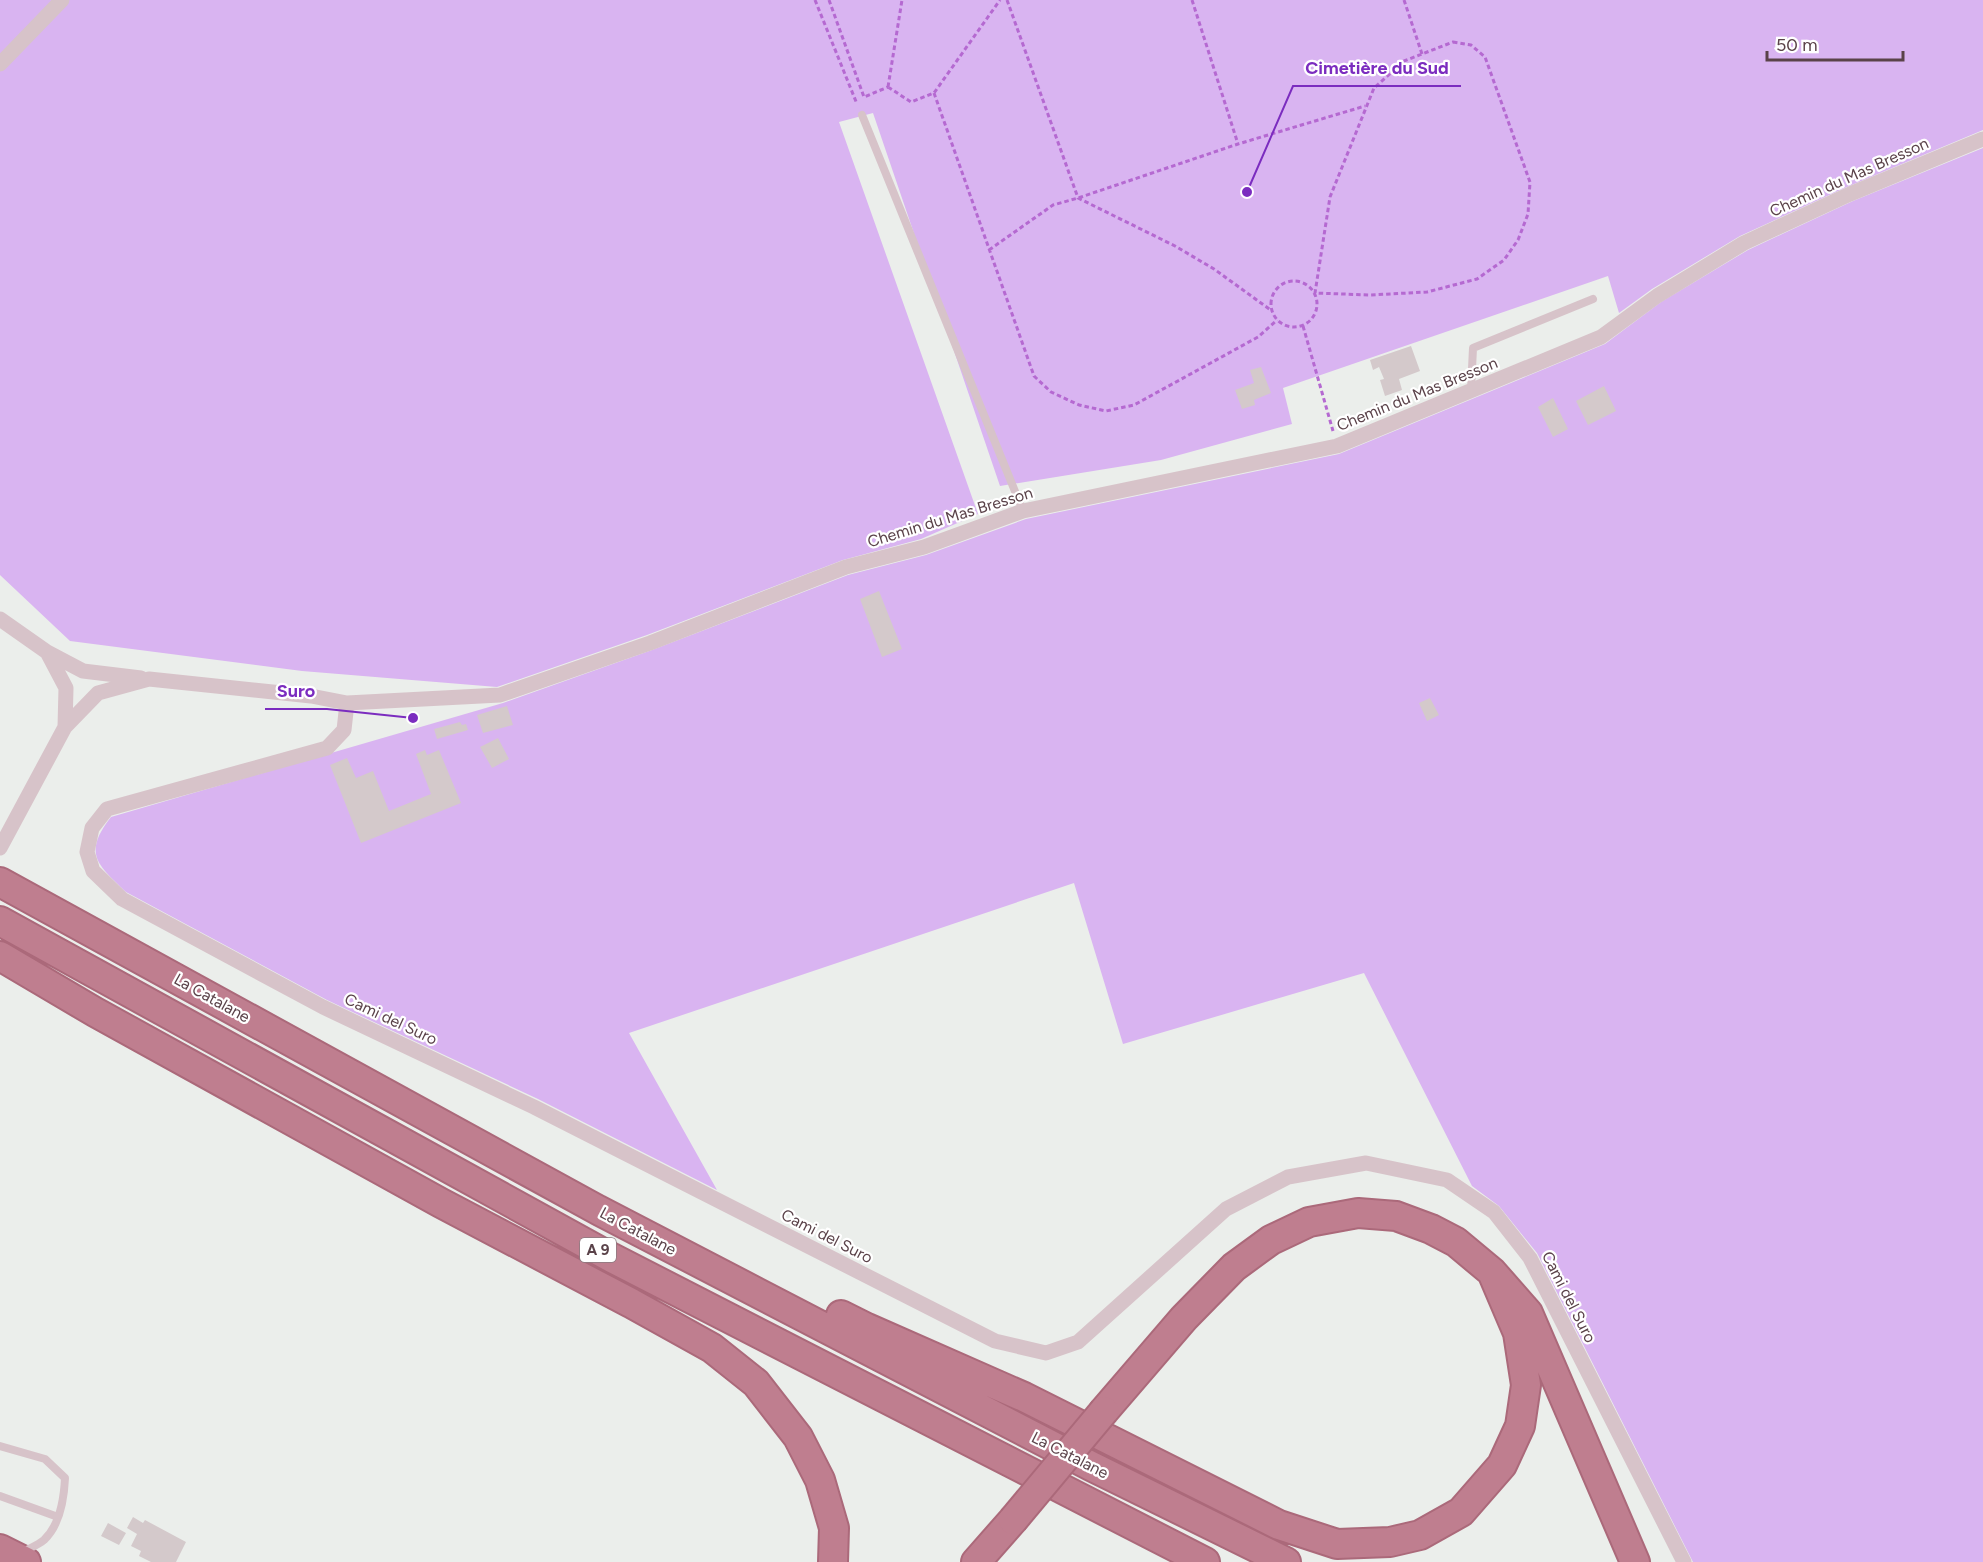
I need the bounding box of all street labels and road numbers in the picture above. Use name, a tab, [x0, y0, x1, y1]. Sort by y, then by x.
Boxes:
street label: Chemin du Mas Bresson	[1767, 133, 1931, 221]
street label: Chemin du Mas Bresson	[1334, 353, 1500, 435]
street label: Chemin du Mas Bresson	[865, 483, 1035, 551]
street label: La Catalane	[171, 969, 253, 1027]
street label: Cami del Suro	[342, 989, 440, 1049]
street label: La Catalane	[597, 1203, 680, 1259]
street label: Cami del Suro	[778, 1205, 876, 1267]
road number: A 9	[580, 1238, 616, 1262]
street label: Cami del Suro	[1538, 1248, 1600, 1346]
street label: La Catalane	[1028, 1428, 1112, 1483]

